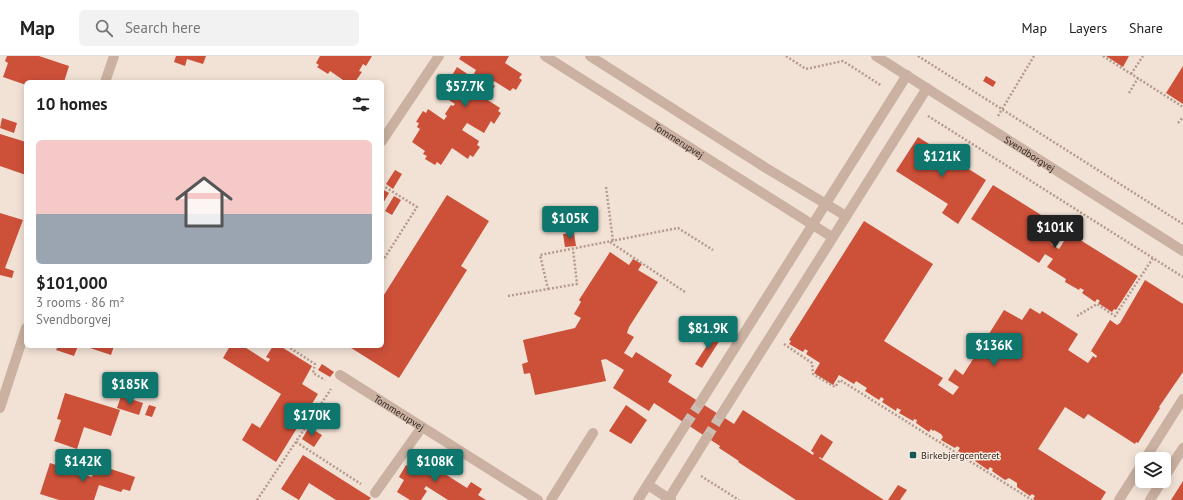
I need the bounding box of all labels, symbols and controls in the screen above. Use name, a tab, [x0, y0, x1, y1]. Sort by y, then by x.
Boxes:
search box	[79, 10, 359, 46]
text: Map	[20, 16, 55, 40]
icon: search	[93, 17, 115, 39]
text: Search here	[125, 18, 201, 37]
text: Map	[1021, 19, 1047, 37]
text: Layers	[1069, 19, 1107, 37]
text: Share	[1129, 19, 1163, 37]
pin: $57.7K	[432, 74, 498, 108]
text: $57.7K	[445, 78, 485, 95]
text: 10 homes	[36, 93, 107, 115]
icon: filters	[350, 93, 372, 115]
street label: Tommerupvej	[651, 120, 706, 162]
street label: Svendborgvej	[1001, 133, 1057, 175]
pin: $121K	[914, 144, 970, 178]
text: $121K	[923, 148, 961, 165]
icon: home	[168, 166, 240, 238]
pin: $105K	[542, 206, 598, 240]
text: $105K	[551, 210, 589, 227]
pin: $101K	[1027, 215, 1083, 249]
text: $101K	[1036, 219, 1074, 236]
text: $101,000	[36, 272, 108, 294]
text: 3 rooms · 86 m²	[36, 294, 125, 311]
text: Svendborgvej	[36, 311, 111, 328]
pin: $81.9K	[675, 316, 741, 350]
text: $81.9K	[688, 320, 728, 337]
pin: $136K	[966, 333, 1022, 367]
text: $136K	[975, 337, 1013, 354]
pin: $185K	[102, 372, 158, 406]
text: $185K	[111, 376, 149, 393]
street label: Tommerupvej	[371, 392, 427, 434]
pin: $170K	[284, 403, 340, 437]
text: $170K	[293, 407, 331, 424]
pin: $142K	[55, 449, 111, 483]
pin: $108K	[407, 449, 463, 483]
place label: Birkebjergcenteret	[921, 449, 1000, 462]
marker: Birkebjergcenteret	[908, 450, 918, 460]
map controls	[1135, 452, 1171, 488]
button: layers	[1135, 452, 1171, 488]
text: $142K	[64, 453, 102, 470]
text: $108K	[416, 453, 454, 470]

